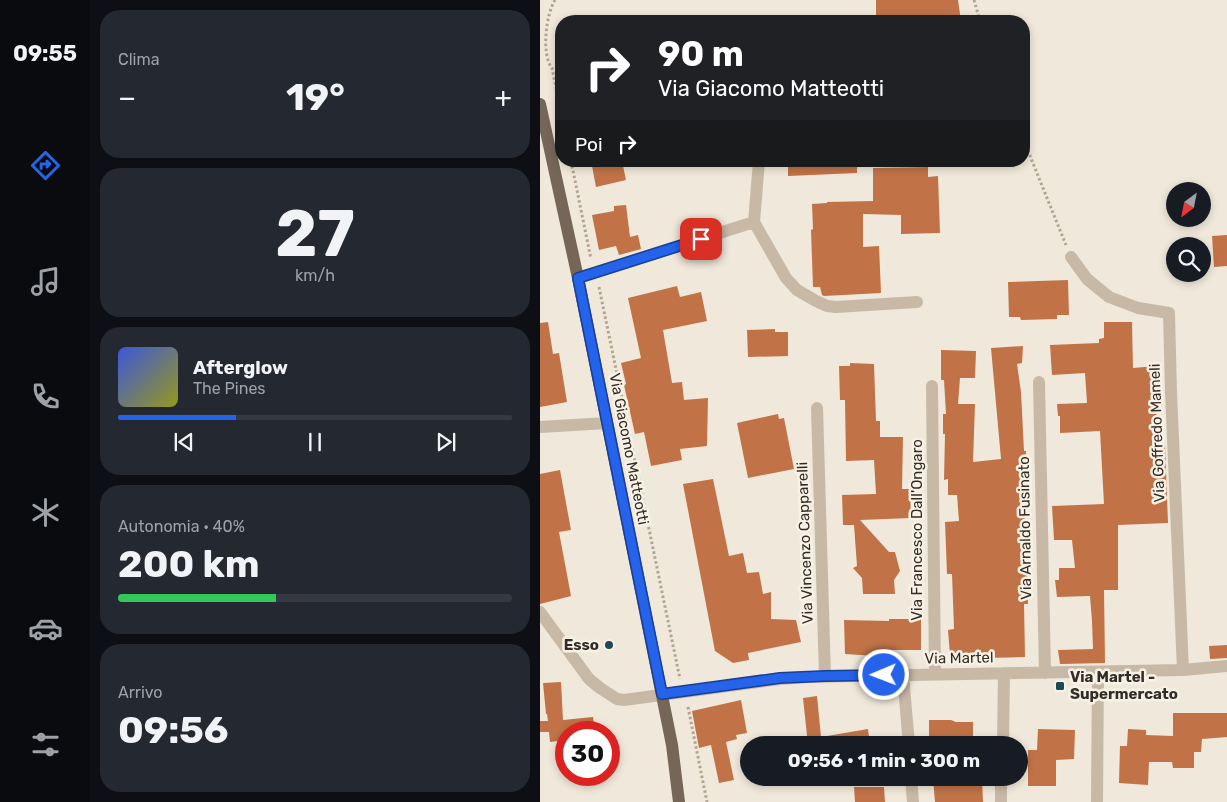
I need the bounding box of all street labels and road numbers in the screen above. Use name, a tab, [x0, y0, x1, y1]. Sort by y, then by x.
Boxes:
street label: Via Goffredo Mameli	[1146, 363, 1168, 503]
street label: Via Giacomo Matteotti	[605, 372, 653, 526]
street label: Via Francesco Dall'Ongaro	[908, 439, 926, 621]
street label: Via Arnaldo Fusinato	[1015, 456, 1035, 600]
street label: Via Vincenzo Capparelli	[793, 462, 817, 624]
street label: Via Martel	[924, 648, 994, 668]

